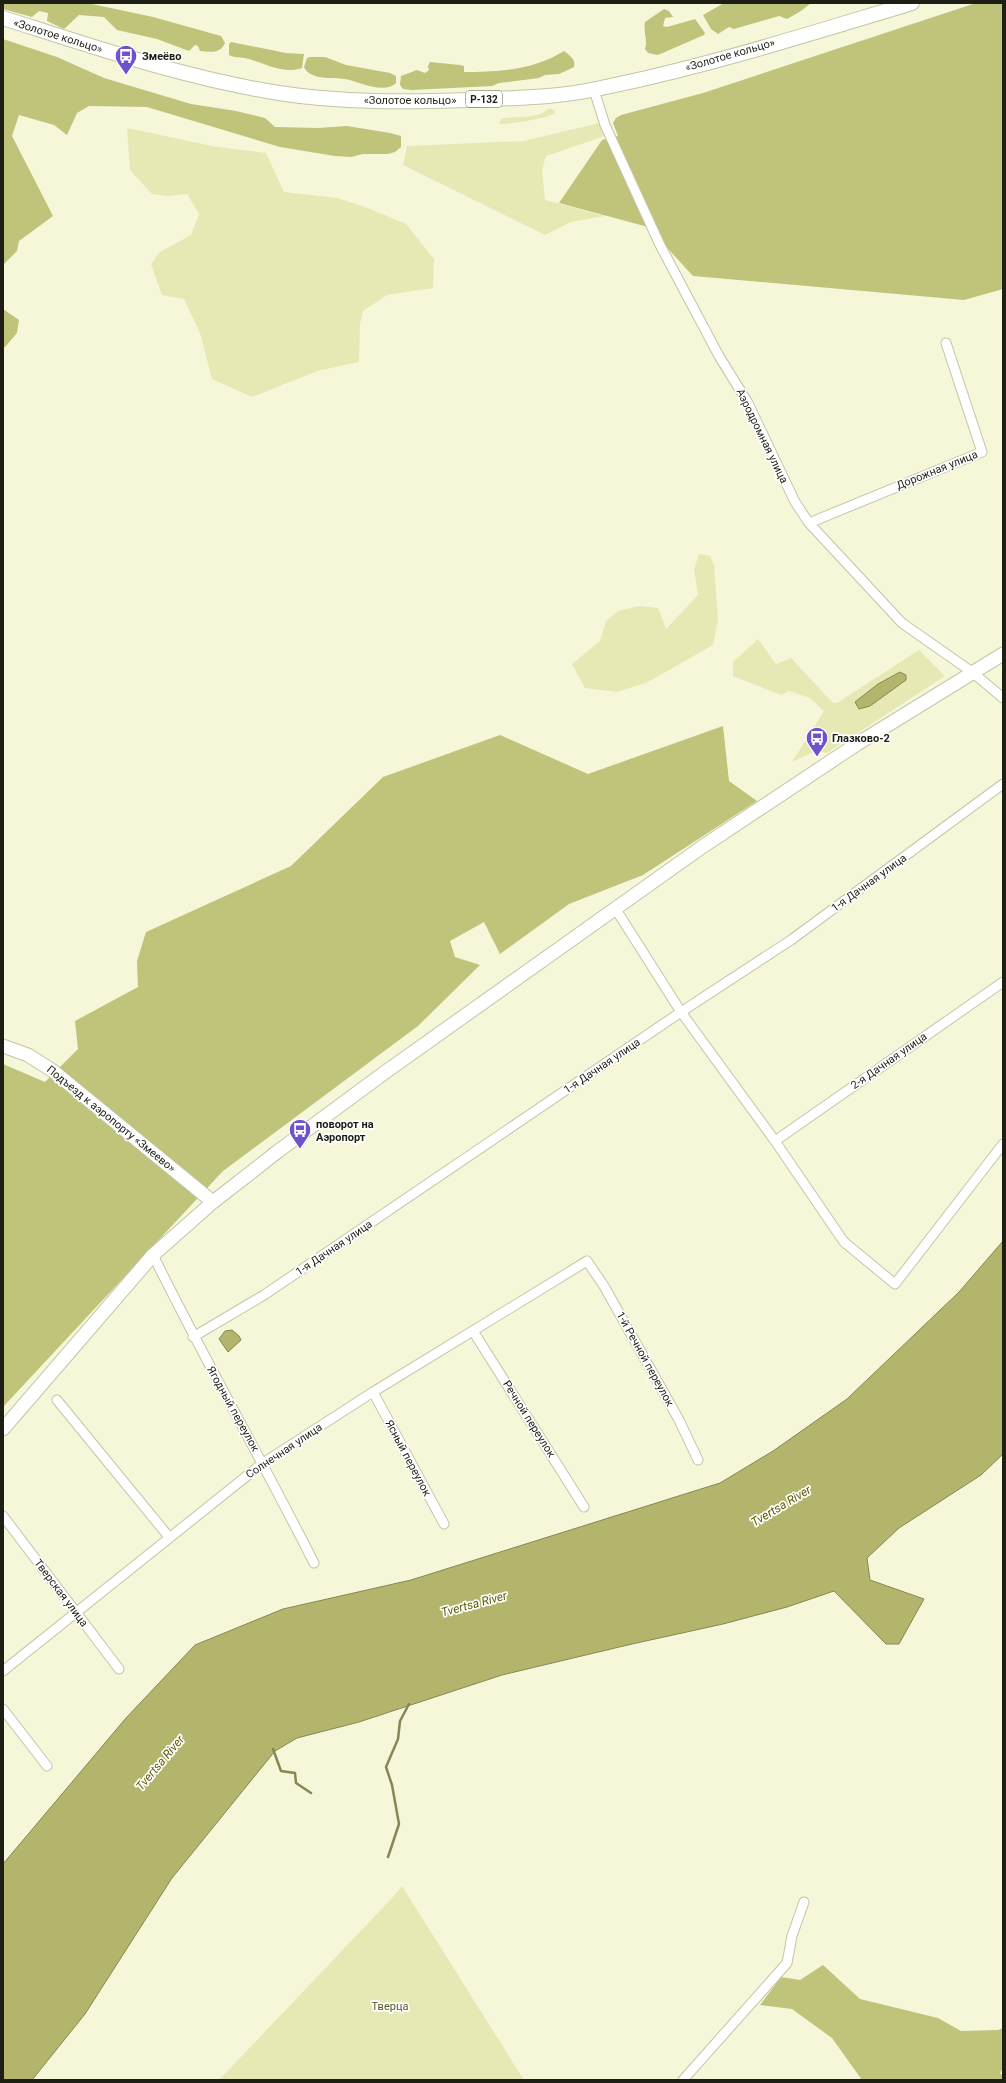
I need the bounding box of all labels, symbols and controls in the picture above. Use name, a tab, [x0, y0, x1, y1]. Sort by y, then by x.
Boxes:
street label: «Золотое кольцо»	[12, 16, 104, 56]
street label: «Золотое кольцо»	[684, 36, 776, 74]
bus stop icon: Змеёво	[113, 43, 139, 76]
place label: Змеёво	[142, 50, 181, 63]
road number: Р-132	[466, 91, 502, 107]
street label: «Золотое кольцо»	[364, 94, 456, 107]
street label: Аэродромная улица	[733, 387, 791, 485]
street label: Дорожная улица	[894, 448, 980, 492]
bus stop icon: Глазково-2	[804, 725, 830, 758]
place label: Глазково-2	[832, 732, 890, 745]
street label: 1-я Дачная улица	[829, 851, 909, 915]
street label: 2-я Дачная улица	[849, 1030, 929, 1092]
street label: 1-я Дачная улица	[561, 1036, 643, 1096]
street label: Подъезд к аэропорту «Змеево»	[44, 1063, 178, 1175]
bus stop icon: поворот на Аэропорт	[287, 1117, 313, 1150]
place label: поворот на Аэропорт	[316, 1118, 374, 1144]
street label: 1-я Дачная улица	[293, 1218, 375, 1278]
street label: 1-й Речной переулок	[614, 1309, 676, 1409]
street label: Ягодный переулок	[204, 1364, 262, 1454]
street label: Речной переулок	[500, 1378, 558, 1460]
street label: Ясный переулок	[382, 1418, 434, 1498]
street label: Солнечная улица	[243, 1421, 325, 1481]
water label: Tvertsa River	[749, 1482, 814, 1529]
street label: Тверская улица	[31, 1557, 91, 1629]
water label: Tvertsa River	[440, 1588, 509, 1619]
water label: Tvertsa River	[133, 1732, 188, 1793]
park label: Тверца	[372, 2000, 408, 2013]

